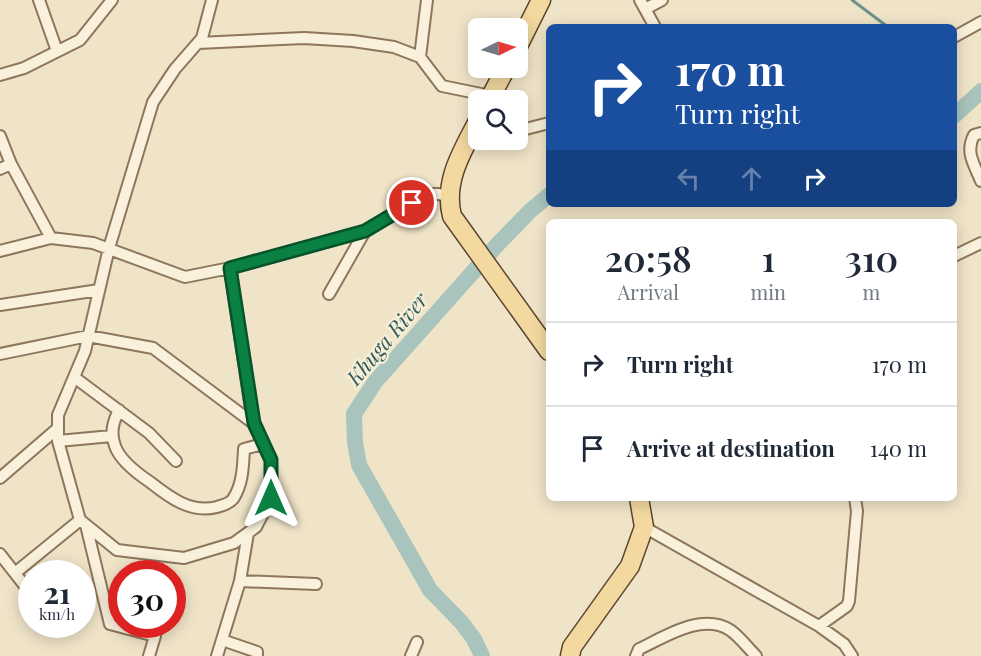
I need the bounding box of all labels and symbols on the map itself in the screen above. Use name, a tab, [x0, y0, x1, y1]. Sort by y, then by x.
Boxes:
north arrow	[468, 18, 528, 78]
pin	[386, 177, 437, 228]
water label: Khuga River	[338, 285, 434, 391]
position arrow	[239, 466, 303, 530]
speed limit sign: 30	[108, 560, 186, 638]

